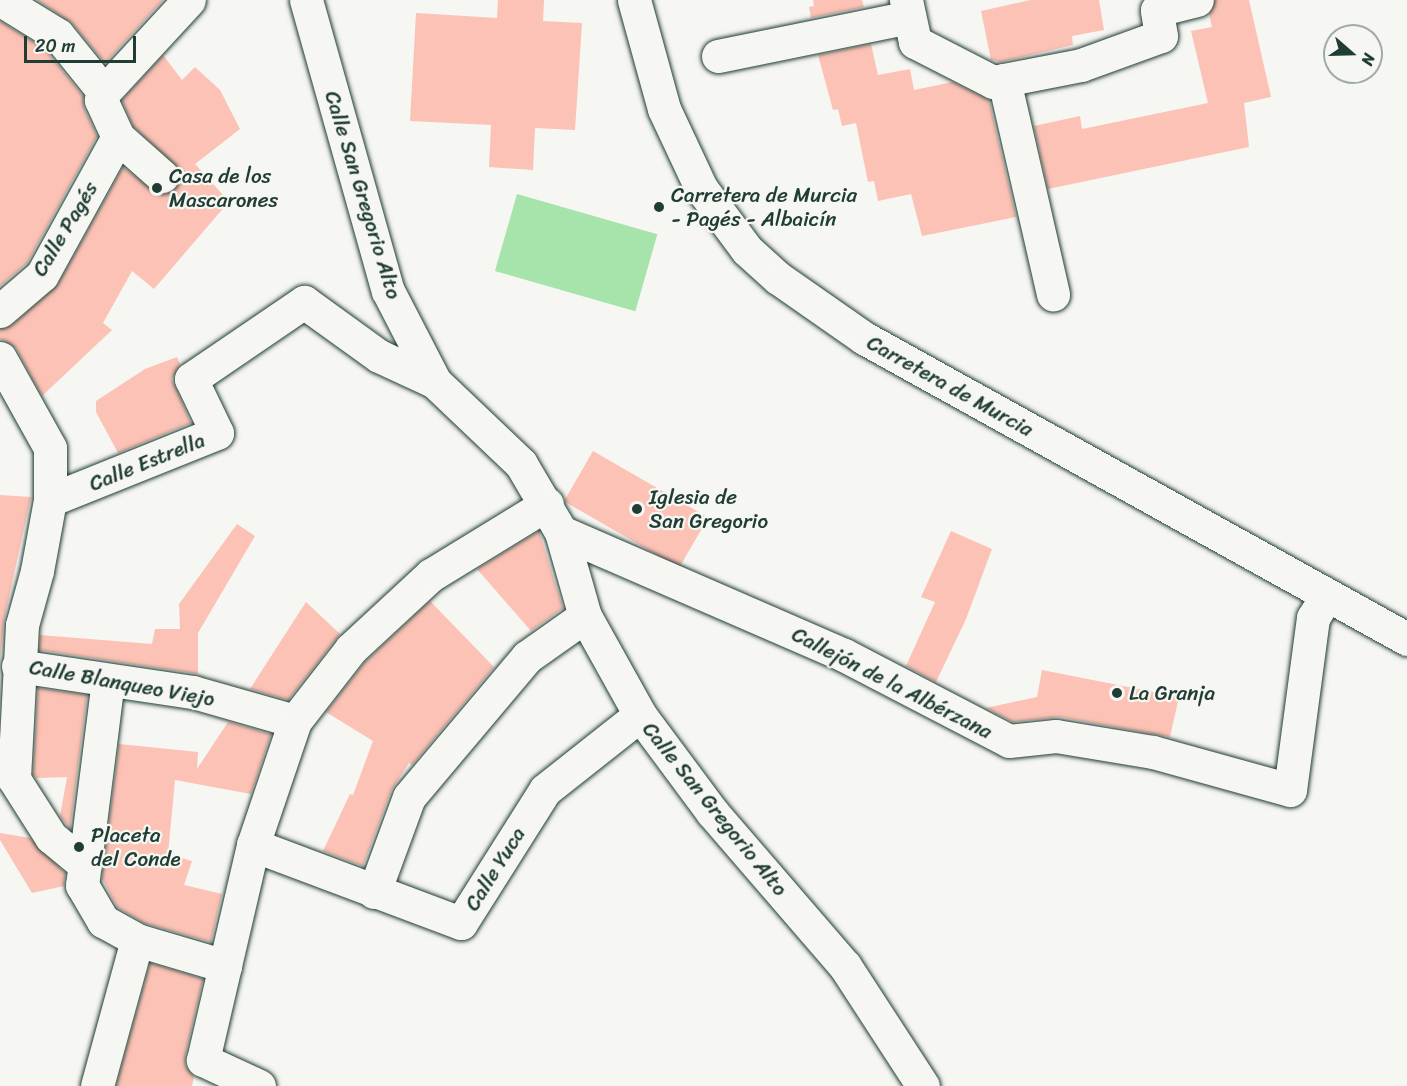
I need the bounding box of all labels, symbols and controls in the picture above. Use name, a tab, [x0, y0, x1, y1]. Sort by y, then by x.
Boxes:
scale bar	[27, 24, 140, 62]
north arrow	[1323, 24, 1383, 84]
text: 20 m	[35, 30, 75, 62]
text: N	[1353, 49, 1384, 70]
street label: Calle San Gregorio Alto	[319, 88, 407, 302]
place label: Casa de los Mascarones	[169, 163, 278, 213]
street label: Calle Pagés	[27, 177, 103, 281]
marker: Casa de los Mascarones	[150, 181, 164, 195]
place label: Carretera de Murcia - Pagés - Albaicín	[671, 182, 857, 232]
marker: Carretera de Murcia - Pagés - Albaicín	[652, 200, 666, 214]
street label: Carretera de Murcia	[863, 330, 1037, 442]
street label: Calle Estrella	[85, 427, 209, 497]
place label: Iglesia de San Gregorio	[649, 484, 768, 534]
marker: Iglesia de San Gregorio	[630, 502, 644, 516]
street label: Callejón de la Albérzana	[787, 621, 997, 745]
street label: Calle Blanqueo Viejo	[28, 654, 216, 712]
place label: La Granja	[1129, 680, 1215, 706]
marker: La Granja	[1110, 686, 1124, 700]
street label: Calle San Gregorio Alto	[637, 717, 793, 901]
place label: Placeta del Conde	[91, 822, 181, 872]
street label: Calle Yuca	[460, 823, 530, 915]
marker: Placeta del Conde	[72, 840, 86, 854]

